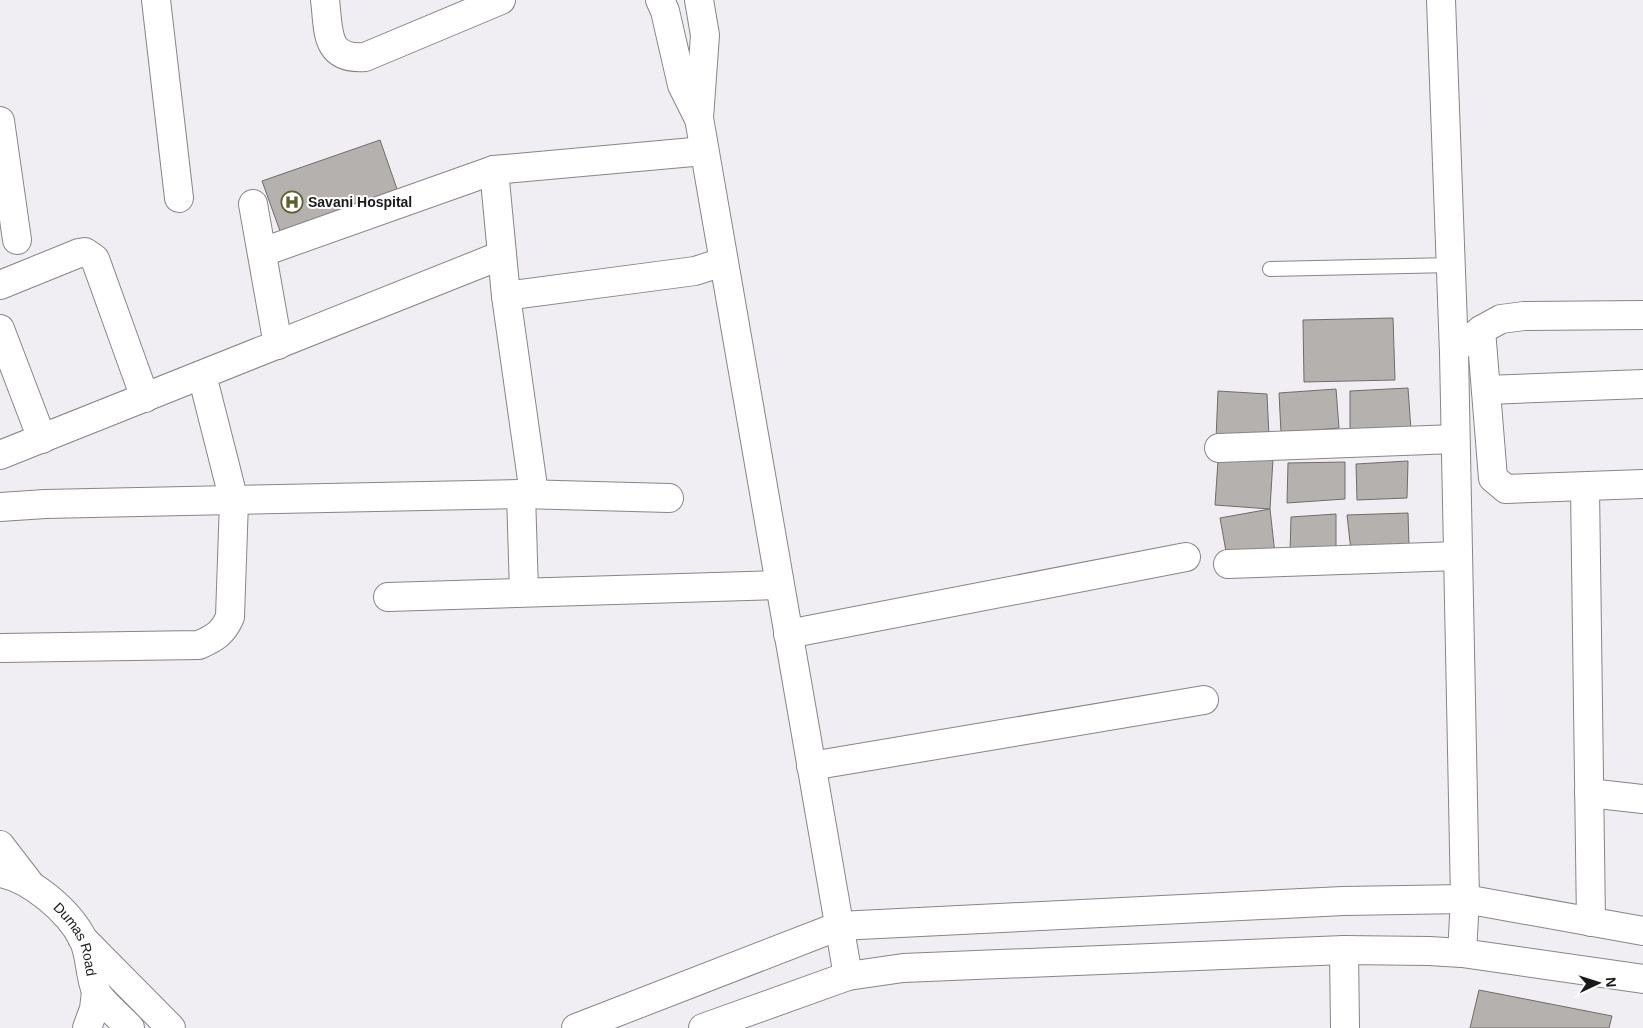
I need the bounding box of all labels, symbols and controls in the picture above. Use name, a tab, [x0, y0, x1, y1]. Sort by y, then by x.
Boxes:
hospital icon: Savani Hospital	[280, 190, 304, 214]
place label: Savani Hospital	[308, 194, 412, 210]
street label: Dumas Road	[50, 899, 99, 977]
north arrow	[1573, 958, 1623, 1008]
text: N	[1603, 976, 1619, 988]

